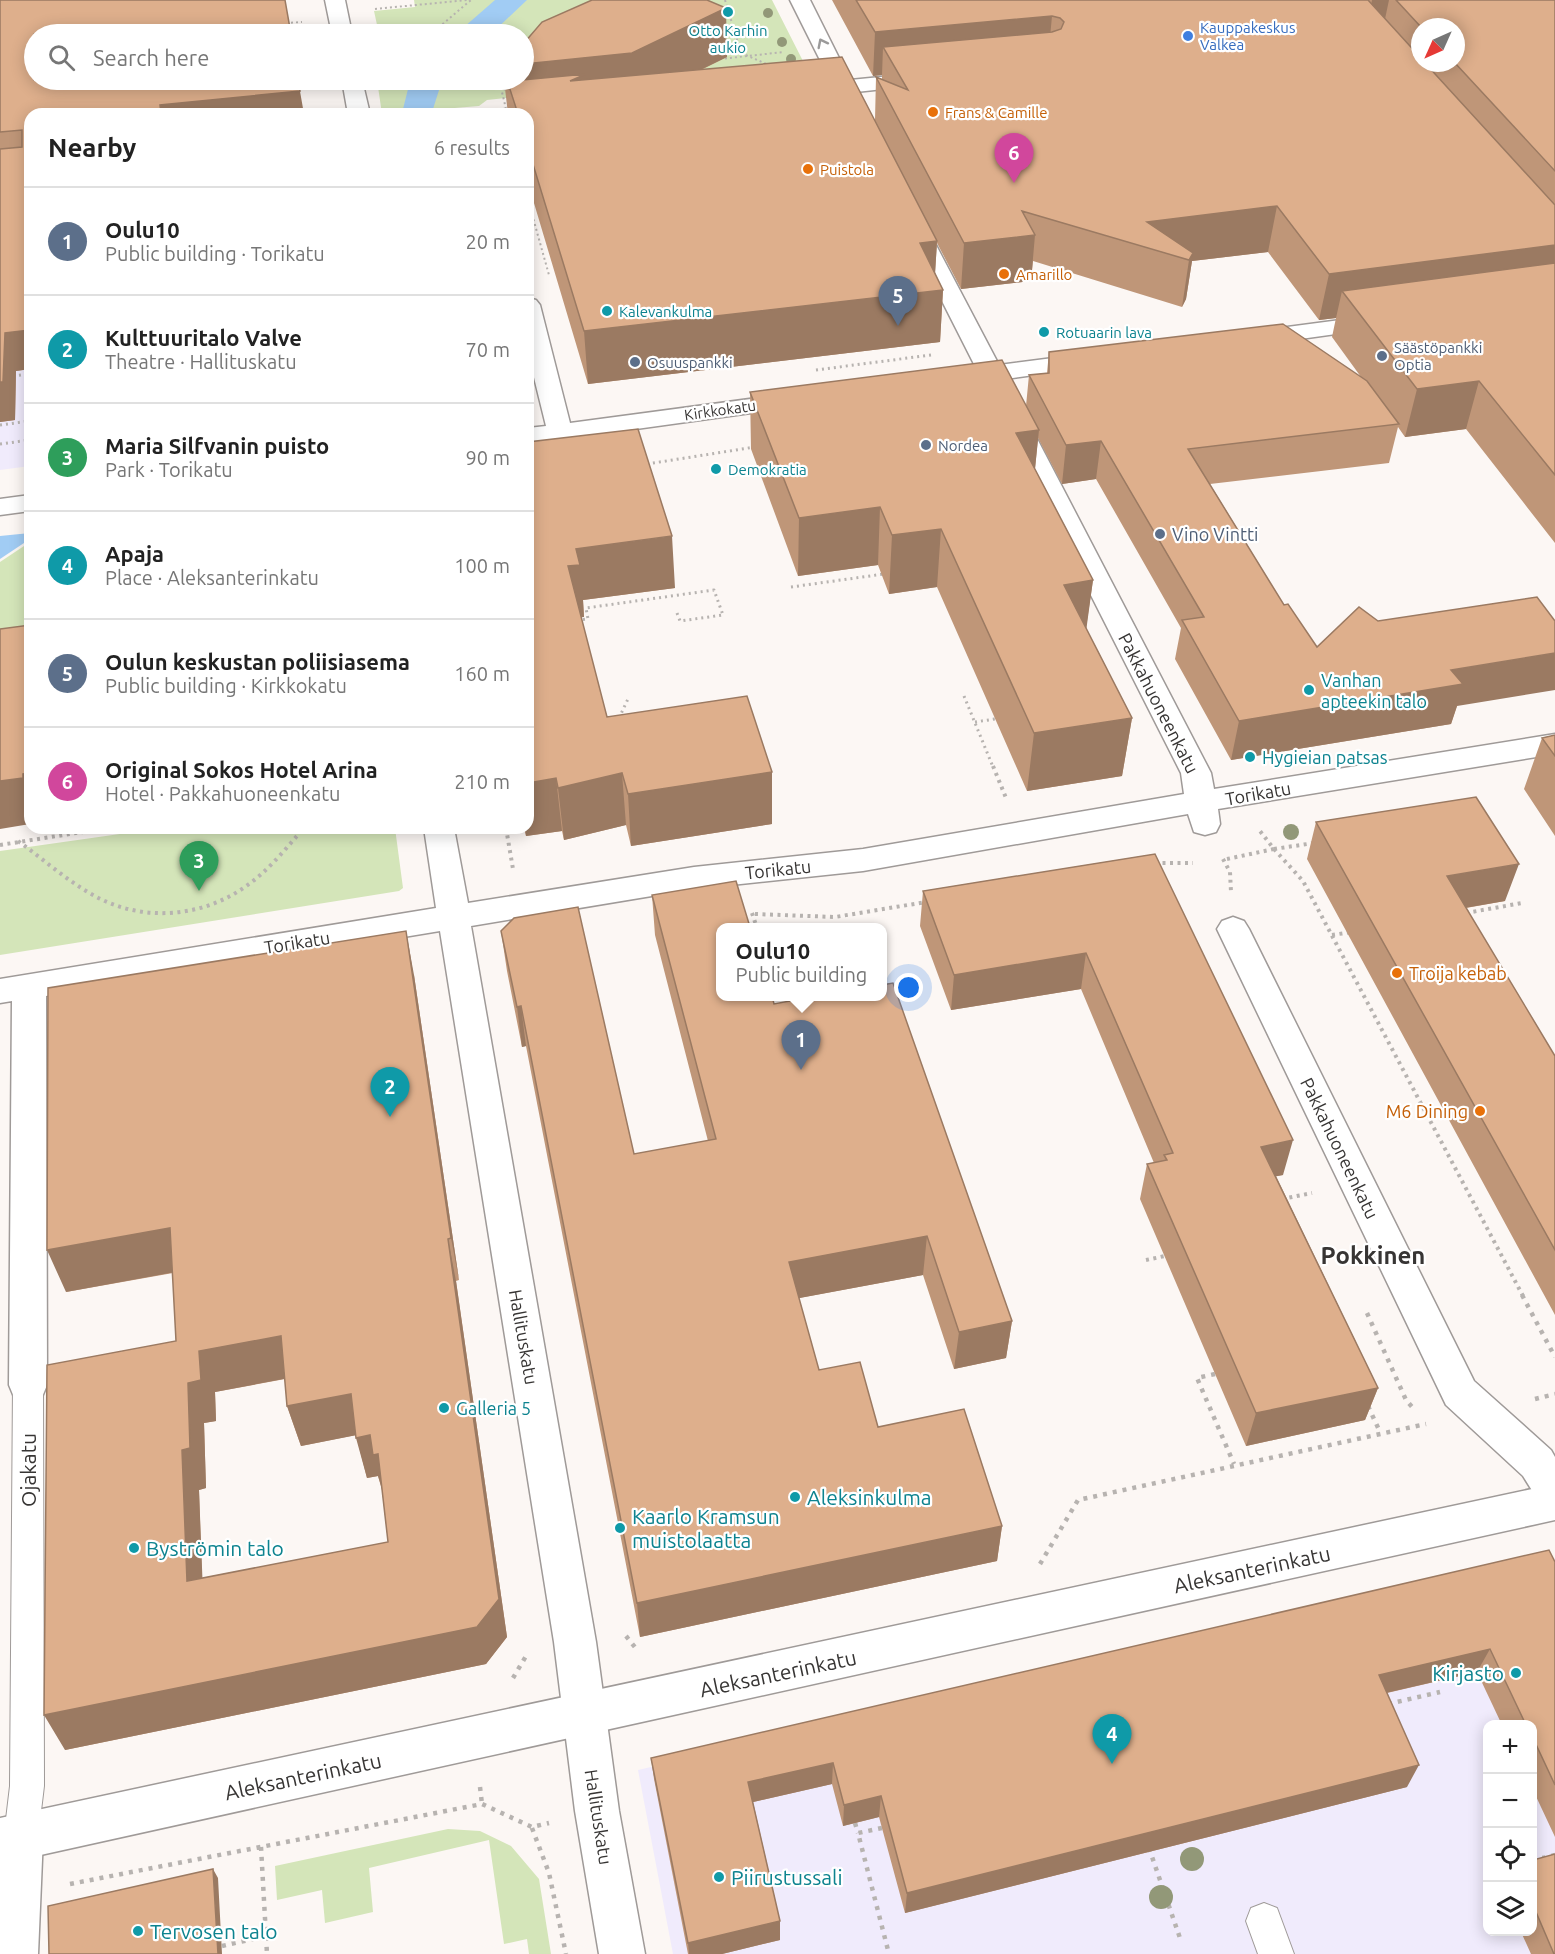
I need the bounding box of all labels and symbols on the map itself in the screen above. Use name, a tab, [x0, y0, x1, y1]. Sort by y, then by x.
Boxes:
marker: Otto Karhin aukio	[721, 5, 735, 19]
north arrow	[1411, 18, 1465, 72]
place label: Kauppakeskus Valkea	[1200, 19, 1295, 53]
place label: Otto Karhin aukio	[689, 22, 767, 56]
marker: Kauppakeskus Valkea	[1181, 29, 1195, 43]
one-way arrow	[818, 39, 829, 50]
place label: Frans & Camille	[945, 104, 1047, 121]
marker: Frans & Camille	[926, 105, 940, 119]
pin: 6	[994, 134, 1034, 183]
place label: Puistola	[820, 161, 874, 178]
marker: Puistola	[801, 162, 815, 176]
place label: Amarillo	[1016, 266, 1072, 283]
marker: Amarillo	[997, 267, 1011, 281]
pin: 5	[878, 276, 918, 326]
place label: Kalevankulma	[619, 303, 712, 320]
marker: Kalevankulma	[600, 304, 614, 318]
place label: Rotuaarin lava	[1056, 324, 1152, 341]
marker: Rotuaarin lava	[1037, 325, 1051, 339]
place label: Säästöpankki Optia	[1394, 339, 1482, 373]
marker: Säästöpankki Optia	[1375, 349, 1389, 363]
place label: Osuuspankki	[647, 354, 733, 371]
marker: Osuuspankki	[628, 355, 642, 369]
street label: Kirkkokatu	[683, 397, 757, 423]
place label: Nordea	[938, 437, 988, 454]
marker: Nordea	[919, 438, 933, 452]
place label: Demokratia	[728, 461, 807, 478]
marker: Demokratia	[709, 462, 723, 476]
place label: Vino Vintti	[1172, 524, 1259, 544]
marker: Vino Vintti	[1153, 527, 1167, 541]
street label: Pakkahuoneenkatu	[1115, 630, 1203, 776]
place label: Vanhan apteekin talo	[1321, 670, 1427, 711]
marker: Vanhan apteekin talo	[1302, 683, 1316, 697]
place label: Hygieian patsas	[1262, 747, 1388, 767]
marker: Hygieian patsas	[1243, 750, 1257, 764]
street label: Torikatu	[1223, 777, 1293, 809]
pin: 3	[180, 842, 218, 891]
street label: Torikatu	[744, 856, 812, 882]
street label: Torikatu	[263, 927, 331, 957]
place label: Troija kebab	[1409, 963, 1507, 983]
marker: Troija kebab	[1390, 966, 1404, 980]
your location	[894, 973, 923, 1002]
pin: 1	[782, 1020, 820, 1070]
pin: 2	[370, 1068, 410, 1117]
street label: Pakkahuoneenkatu	[1297, 1074, 1383, 1222]
place label: M6 Dining	[1386, 1101, 1468, 1121]
marker: M6 Dining	[1473, 1104, 1487, 1118]
district label: Pokkinen	[1321, 1242, 1425, 1269]
street label: Hallituskatu	[506, 1288, 542, 1386]
place label: Galleria 5	[456, 1398, 531, 1418]
marker: Galleria 5	[437, 1401, 451, 1415]
street label: Ojakatu	[16, 1433, 40, 1507]
place label: Aleksinkulma	[807, 1485, 932, 1509]
marker: Aleksinkulma	[788, 1490, 802, 1504]
place label: Kaarlo Kramsun muistolaatta	[632, 1504, 780, 1552]
marker: Kaarlo Kramsun muistolaatta	[613, 1521, 627, 1535]
place label: Byströmin talo	[146, 1536, 284, 1560]
marker: Byströmin talo	[127, 1541, 141, 1555]
street label: Aleksanterinkatu	[1171, 1541, 1333, 1597]
street label: Aleksanterinkatu	[697, 1645, 859, 1701]
place label: Kirjasto	[1432, 1661, 1504, 1685]
marker: Kirjasto	[1509, 1666, 1523, 1680]
pin: 4	[1092, 1714, 1132, 1764]
street label: Aleksanterinkatu	[222, 1748, 384, 1804]
street label: Hallituskatu	[582, 1768, 616, 1866]
place label: Piirustussali	[731, 1865, 843, 1889]
marker: Piirustussali	[712, 1870, 726, 1884]
place label: Tervosen talo	[150, 1919, 277, 1943]
marker: Tervosen talo	[131, 1924, 145, 1938]

